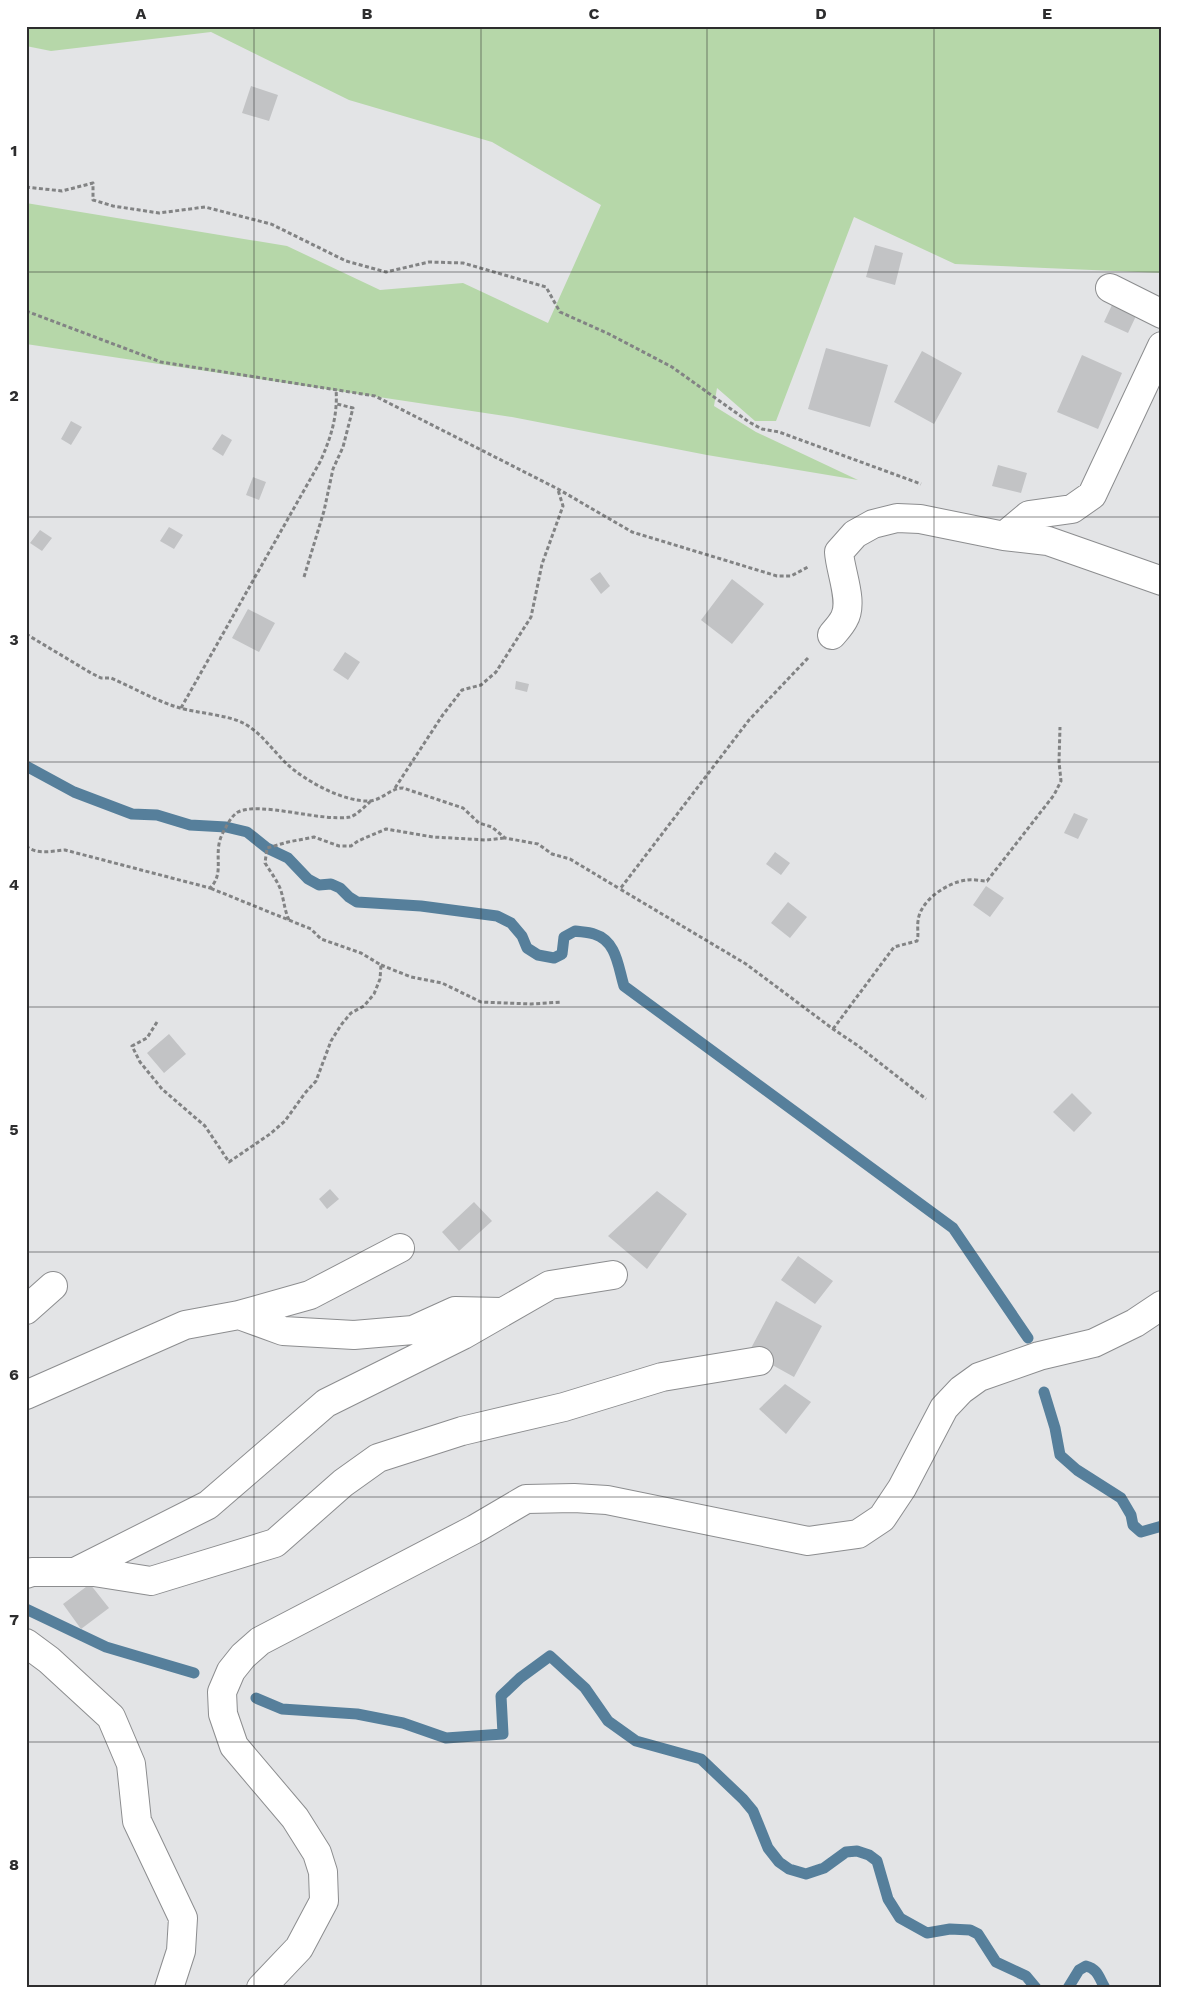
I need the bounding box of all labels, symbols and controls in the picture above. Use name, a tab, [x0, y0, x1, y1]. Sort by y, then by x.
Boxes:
text: A	[136, 4, 147, 23]
text: B	[362, 4, 373, 23]
text: C	[589, 4, 600, 23]
text: D	[815, 4, 827, 23]
text: E	[1042, 4, 1052, 23]
text: 1	[11, 141, 17, 160]
text: 2	[9, 386, 19, 405]
text: 3	[9, 630, 19, 649]
text: 4	[9, 875, 19, 894]
text: 5	[9, 1120, 19, 1139]
text: 6	[9, 1365, 19, 1384]
text: 7	[9, 1610, 19, 1629]
text: 8	[9, 1855, 19, 1874]

